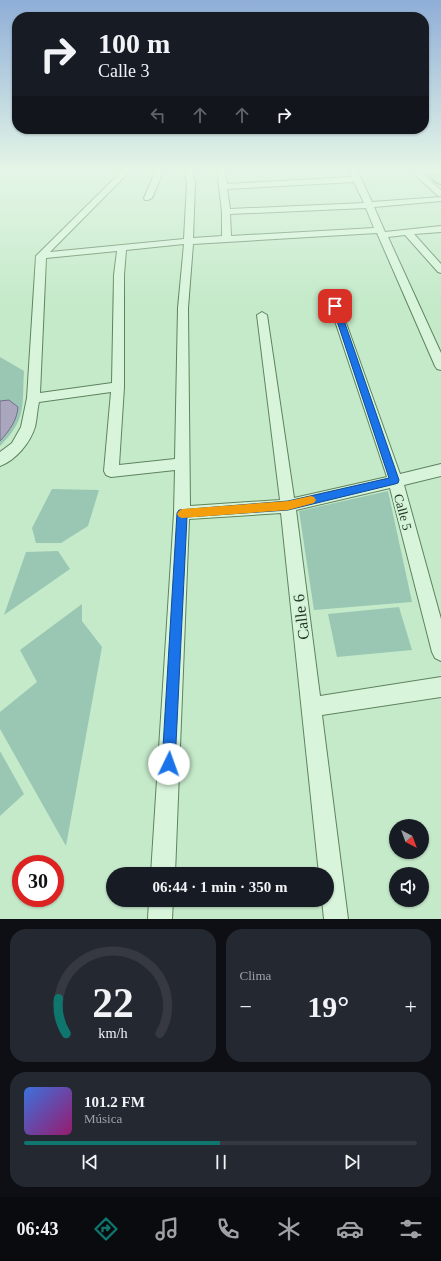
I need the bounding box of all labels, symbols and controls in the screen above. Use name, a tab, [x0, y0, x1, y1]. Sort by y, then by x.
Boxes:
icon: right	[32, 28, 84, 80]
text: 100 m	[98, 28, 170, 59]
text: Calle 3	[98, 61, 150, 81]
icon: left	[147, 104, 169, 126]
icon: ahead	[189, 104, 211, 126]
icon: ahead	[231, 104, 253, 126]
icon: right	[273, 104, 295, 126]
pin	[318, 289, 352, 323]
icon: arrive	[324, 295, 346, 317]
street label: Calle 5	[391, 492, 415, 532]
street label: Calle 6	[290, 593, 312, 641]
position arrow	[148, 743, 190, 785]
north arrow	[389, 819, 429, 859]
map controls	[389, 819, 429, 907]
speed limit sign: 30	[12, 855, 64, 907]
button: sound	[389, 867, 429, 907]
text: 06:44 · 1 min · 350 m	[153, 879, 288, 895]
text: Clima	[240, 968, 271, 983]
text: 22	[92, 979, 134, 1025]
text: 19°	[307, 990, 349, 1023]
text: −	[240, 994, 252, 1019]
text: +	[405, 994, 417, 1019]
text: km/h	[98, 1024, 127, 1040]
text: 101.2 FM	[84, 1094, 145, 1110]
text: Música	[84, 1111, 122, 1126]
icon: previous	[79, 1151, 101, 1173]
icon: pause	[210, 1151, 232, 1173]
icon: next	[341, 1151, 363, 1173]
icon: directions	[92, 1215, 120, 1243]
icon: music	[153, 1215, 181, 1243]
icon: phone	[214, 1215, 242, 1243]
icon: climate	[275, 1215, 303, 1243]
icon: car	[336, 1215, 364, 1243]
icon: filters	[397, 1215, 425, 1243]
text: 06:43	[17, 1219, 59, 1239]

